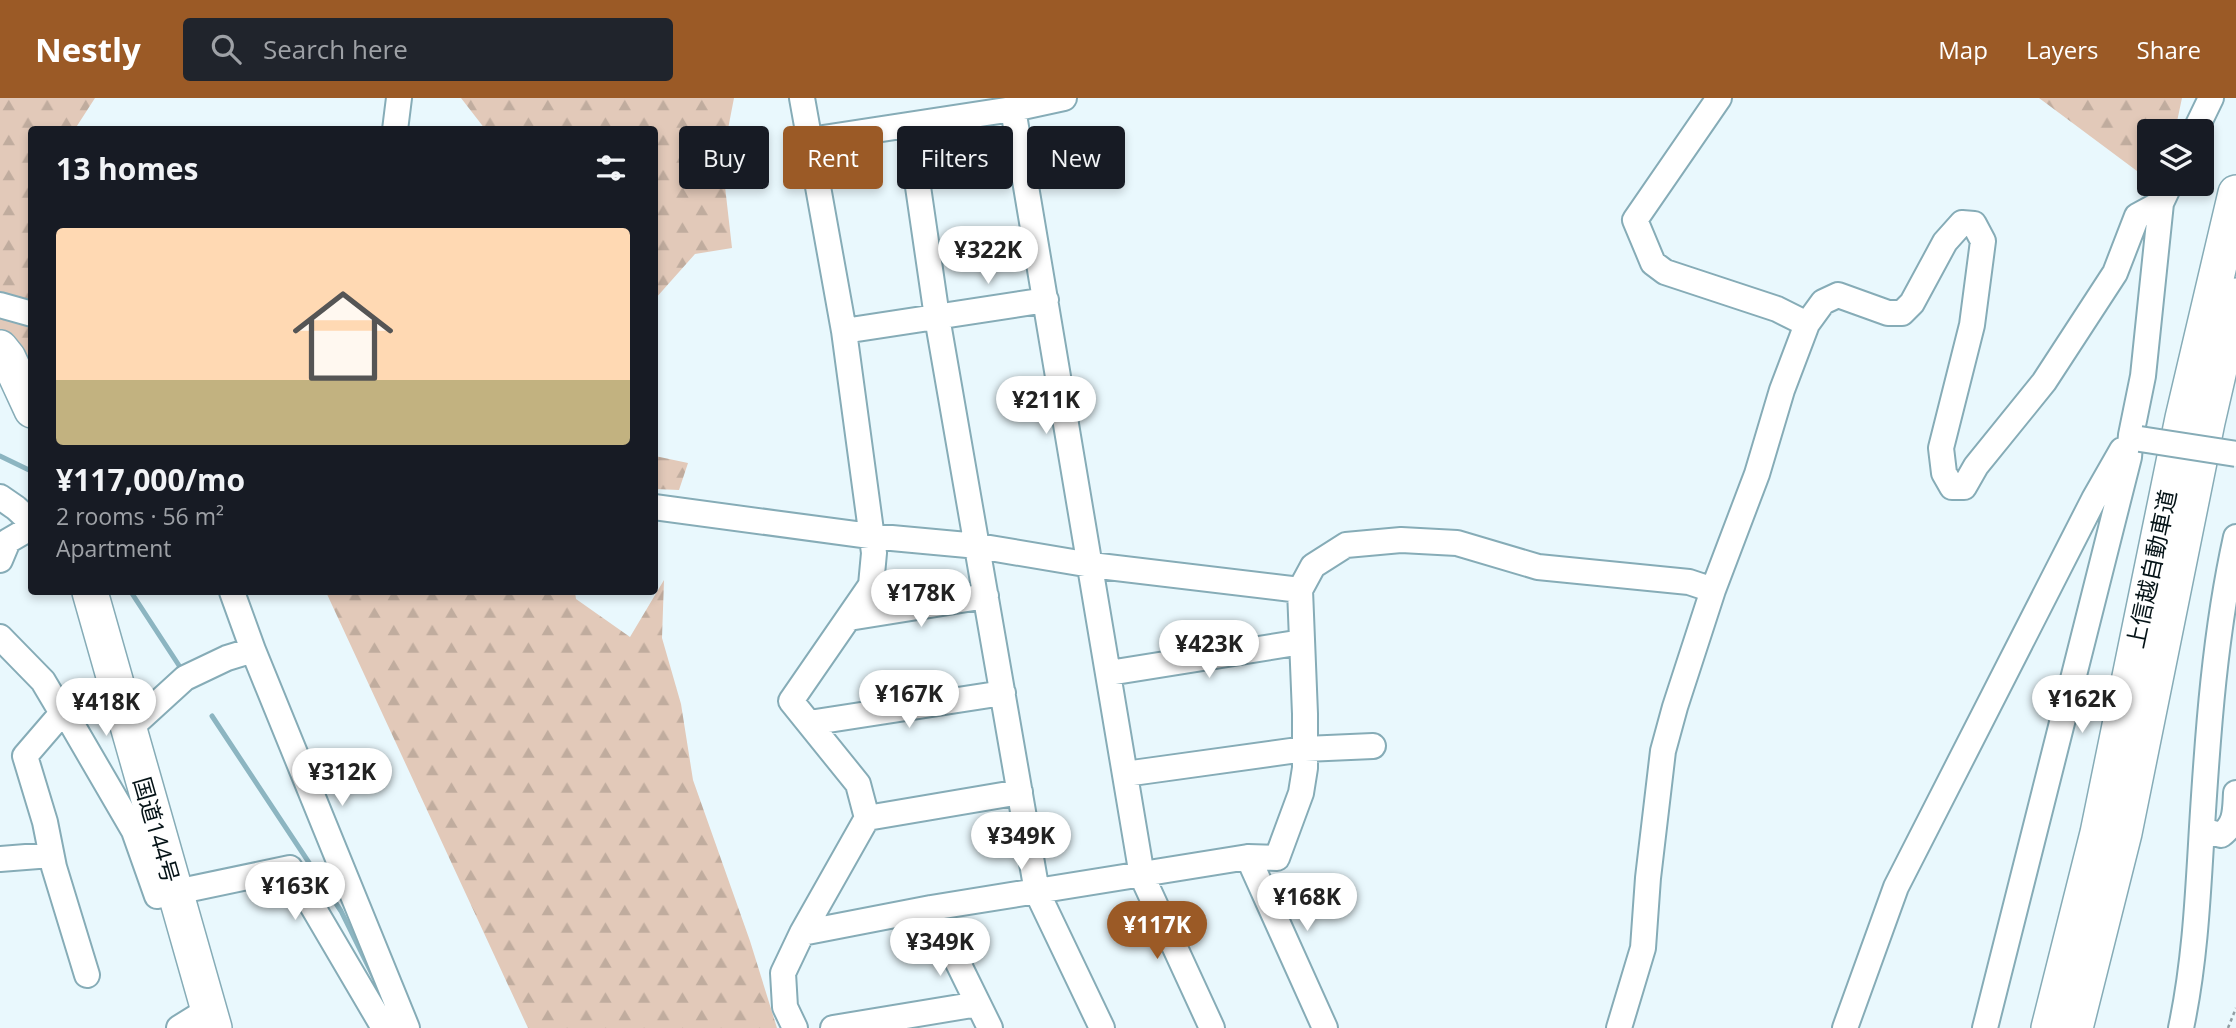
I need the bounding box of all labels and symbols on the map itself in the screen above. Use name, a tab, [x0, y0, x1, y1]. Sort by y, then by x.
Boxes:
pin: ¥322K	[939, 226, 1037, 286]
pin: ¥211K	[997, 376, 1095, 436]
street label: 上信越自動車道	[2119, 487, 2183, 651]
pin: ¥178K	[872, 570, 970, 629]
pin: ¥423K	[1160, 620, 1258, 680]
pin: ¥167K	[860, 670, 958, 730]
pin: ¥162K	[2033, 676, 2131, 735]
pin: ¥418K	[57, 678, 155, 738]
pin: ¥312K	[293, 748, 391, 808]
street label: 国道144号	[127, 773, 187, 886]
pin: ¥349K	[972, 812, 1070, 872]
pin: ¥163K	[246, 862, 344, 922]
pin: ¥168K	[1258, 874, 1356, 933]
pin: ¥117K	[1108, 902, 1206, 961]
pin: ¥349K	[891, 918, 989, 978]

